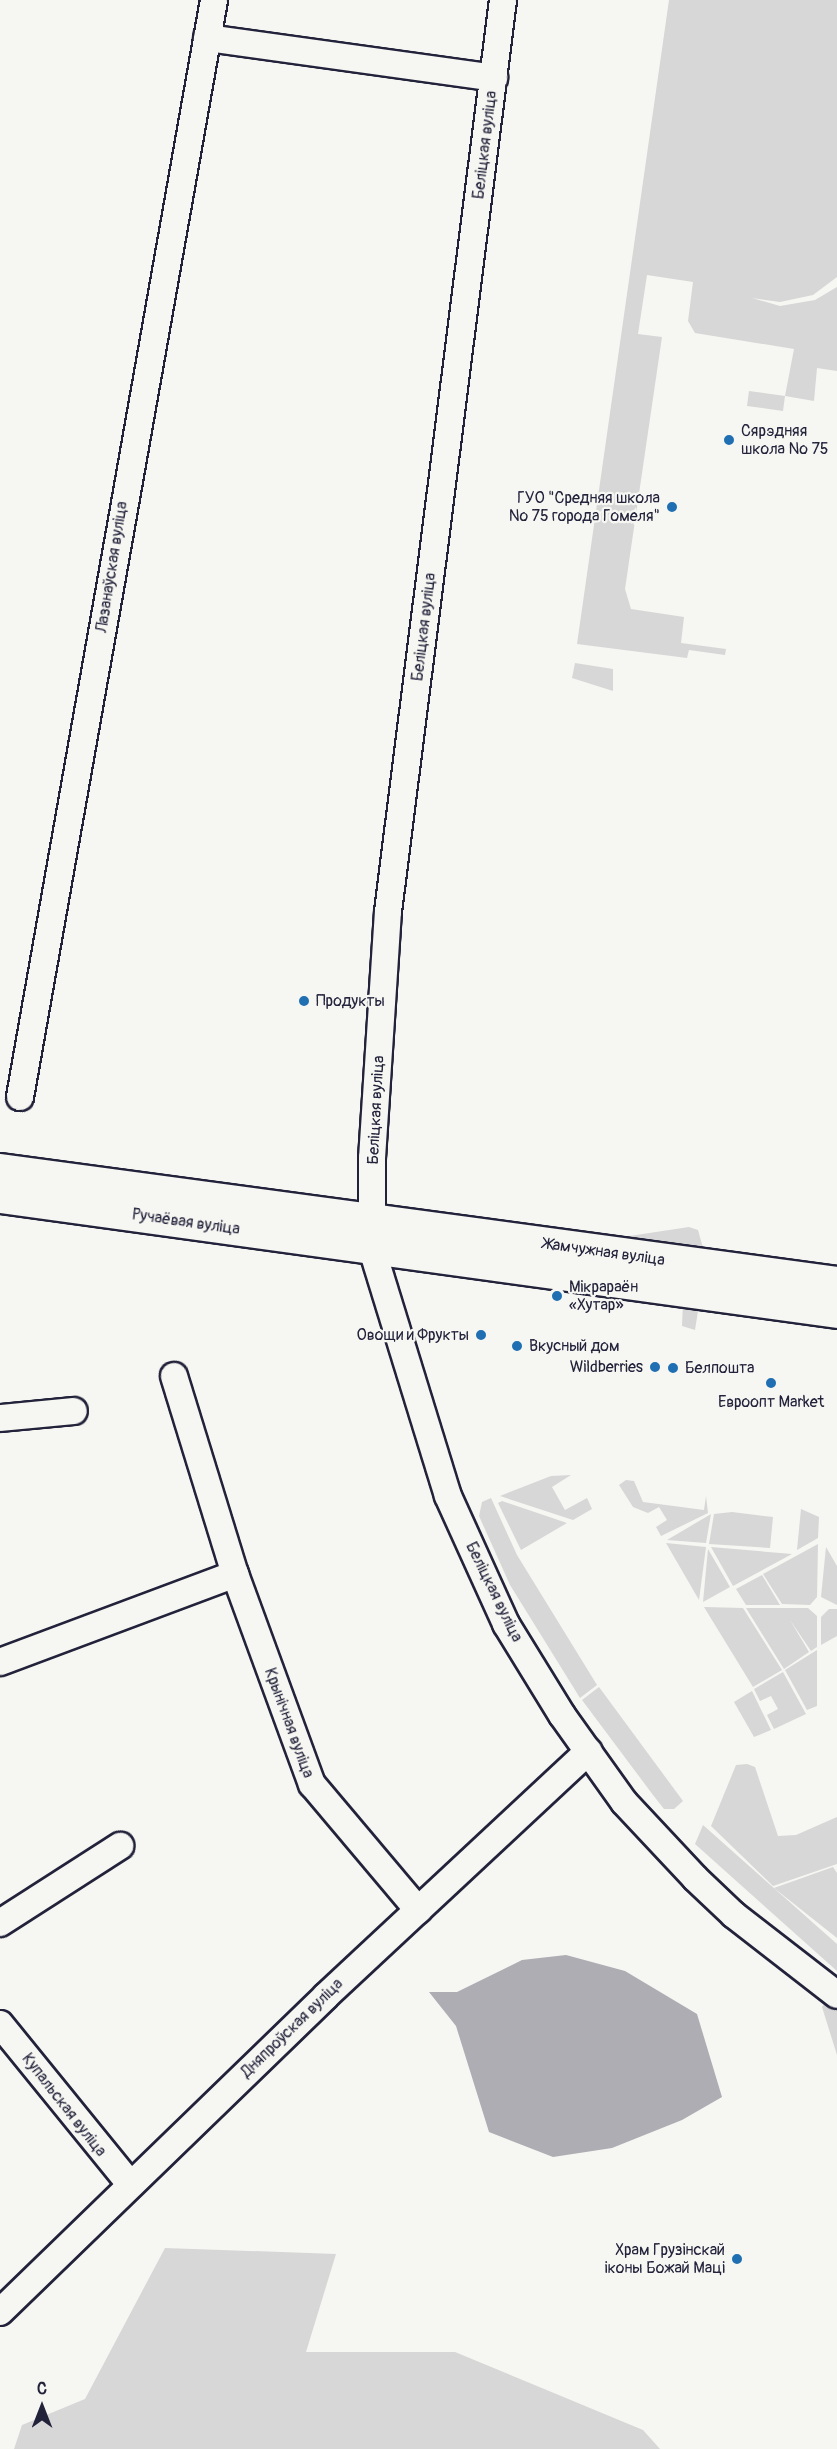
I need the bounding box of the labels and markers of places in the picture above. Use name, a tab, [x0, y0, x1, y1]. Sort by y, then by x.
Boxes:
place label: Сярэдняя школа № 75	[741, 421, 829, 459]
marker: Сярэдняя школа № 75	[722, 433, 736, 447]
place label: ГУО "Средняя школа № 75 города Гомеля"	[509, 488, 660, 526]
marker: ГУО "Средняя школа № 75 города Гомеля"	[665, 500, 679, 514]
place label: Продукты	[316, 991, 385, 1011]
marker: Продукты	[297, 994, 311, 1008]
place label: Мікрараён «Хутар»	[569, 1277, 638, 1315]
marker: Мікрараён «Хутар»	[550, 1289, 564, 1303]
place label: Овощи и Фрукты	[357, 1325, 469, 1345]
marker: Овощи и Фрукты	[474, 1328, 488, 1342]
place label: Вкусный дом	[529, 1336, 619, 1356]
marker: Вкусный дом	[510, 1339, 524, 1353]
place label: Wildberries	[570, 1357, 643, 1377]
place label: Белпошта	[685, 1358, 754, 1378]
marker: Wildberries	[648, 1360, 662, 1374]
marker: Белпошта	[666, 1361, 680, 1375]
marker: Евроопт Market	[764, 1376, 778, 1390]
place label: Евроопт Market	[718, 1392, 824, 1412]
place label: Храм Грузінскай іконы Божай Маці	[605, 2240, 725, 2278]
marker: Храм Грузінскай іконы Божай Маці	[730, 2252, 744, 2266]

